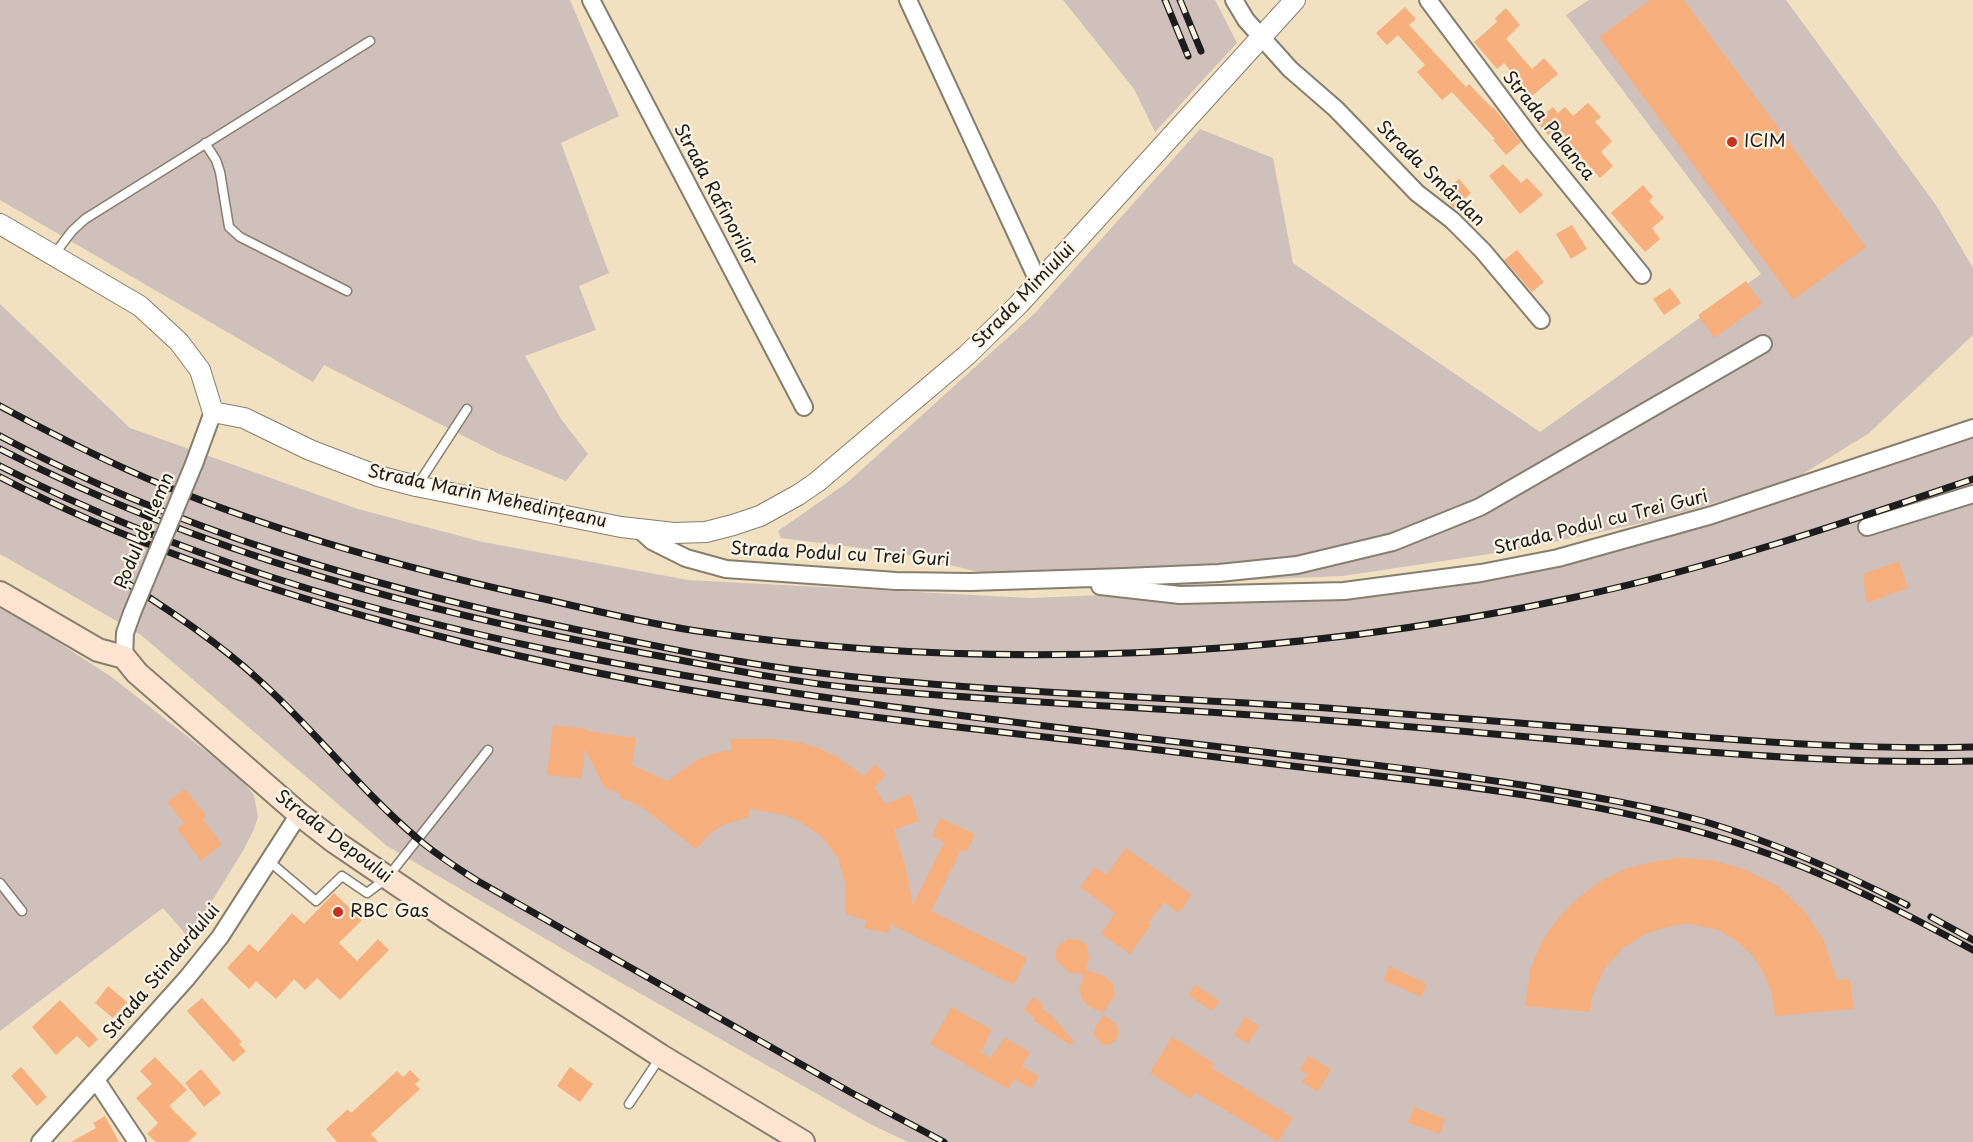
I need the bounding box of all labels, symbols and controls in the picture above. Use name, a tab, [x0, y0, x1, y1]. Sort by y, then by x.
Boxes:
street label: Strada Palanca	[1497, 67, 1599, 185]
street label: Strada Smârdan	[1371, 117, 1489, 231]
street label: Strada Rafinorilor	[668, 120, 762, 270]
place label: ICIM	[1744, 131, 1786, 153]
marker: ICIM	[1725, 135, 1739, 149]
street label: Strada Mimiului	[968, 239, 1080, 353]
street label: Strada Marin Mehedințeanu	[365, 461, 609, 533]
street label: Podul de Lemn	[111, 469, 179, 593]
street label: Strada Podul cu Trei Guri	[1492, 486, 1710, 560]
street label: Strada Podul cu Trei Guri	[730, 538, 950, 572]
street label: Strada Depoului	[270, 786, 396, 888]
street label: Strada Stindardului	[99, 900, 225, 1044]
place label: RBC Gas	[350, 901, 429, 923]
marker: RBC Gas	[331, 905, 345, 919]

